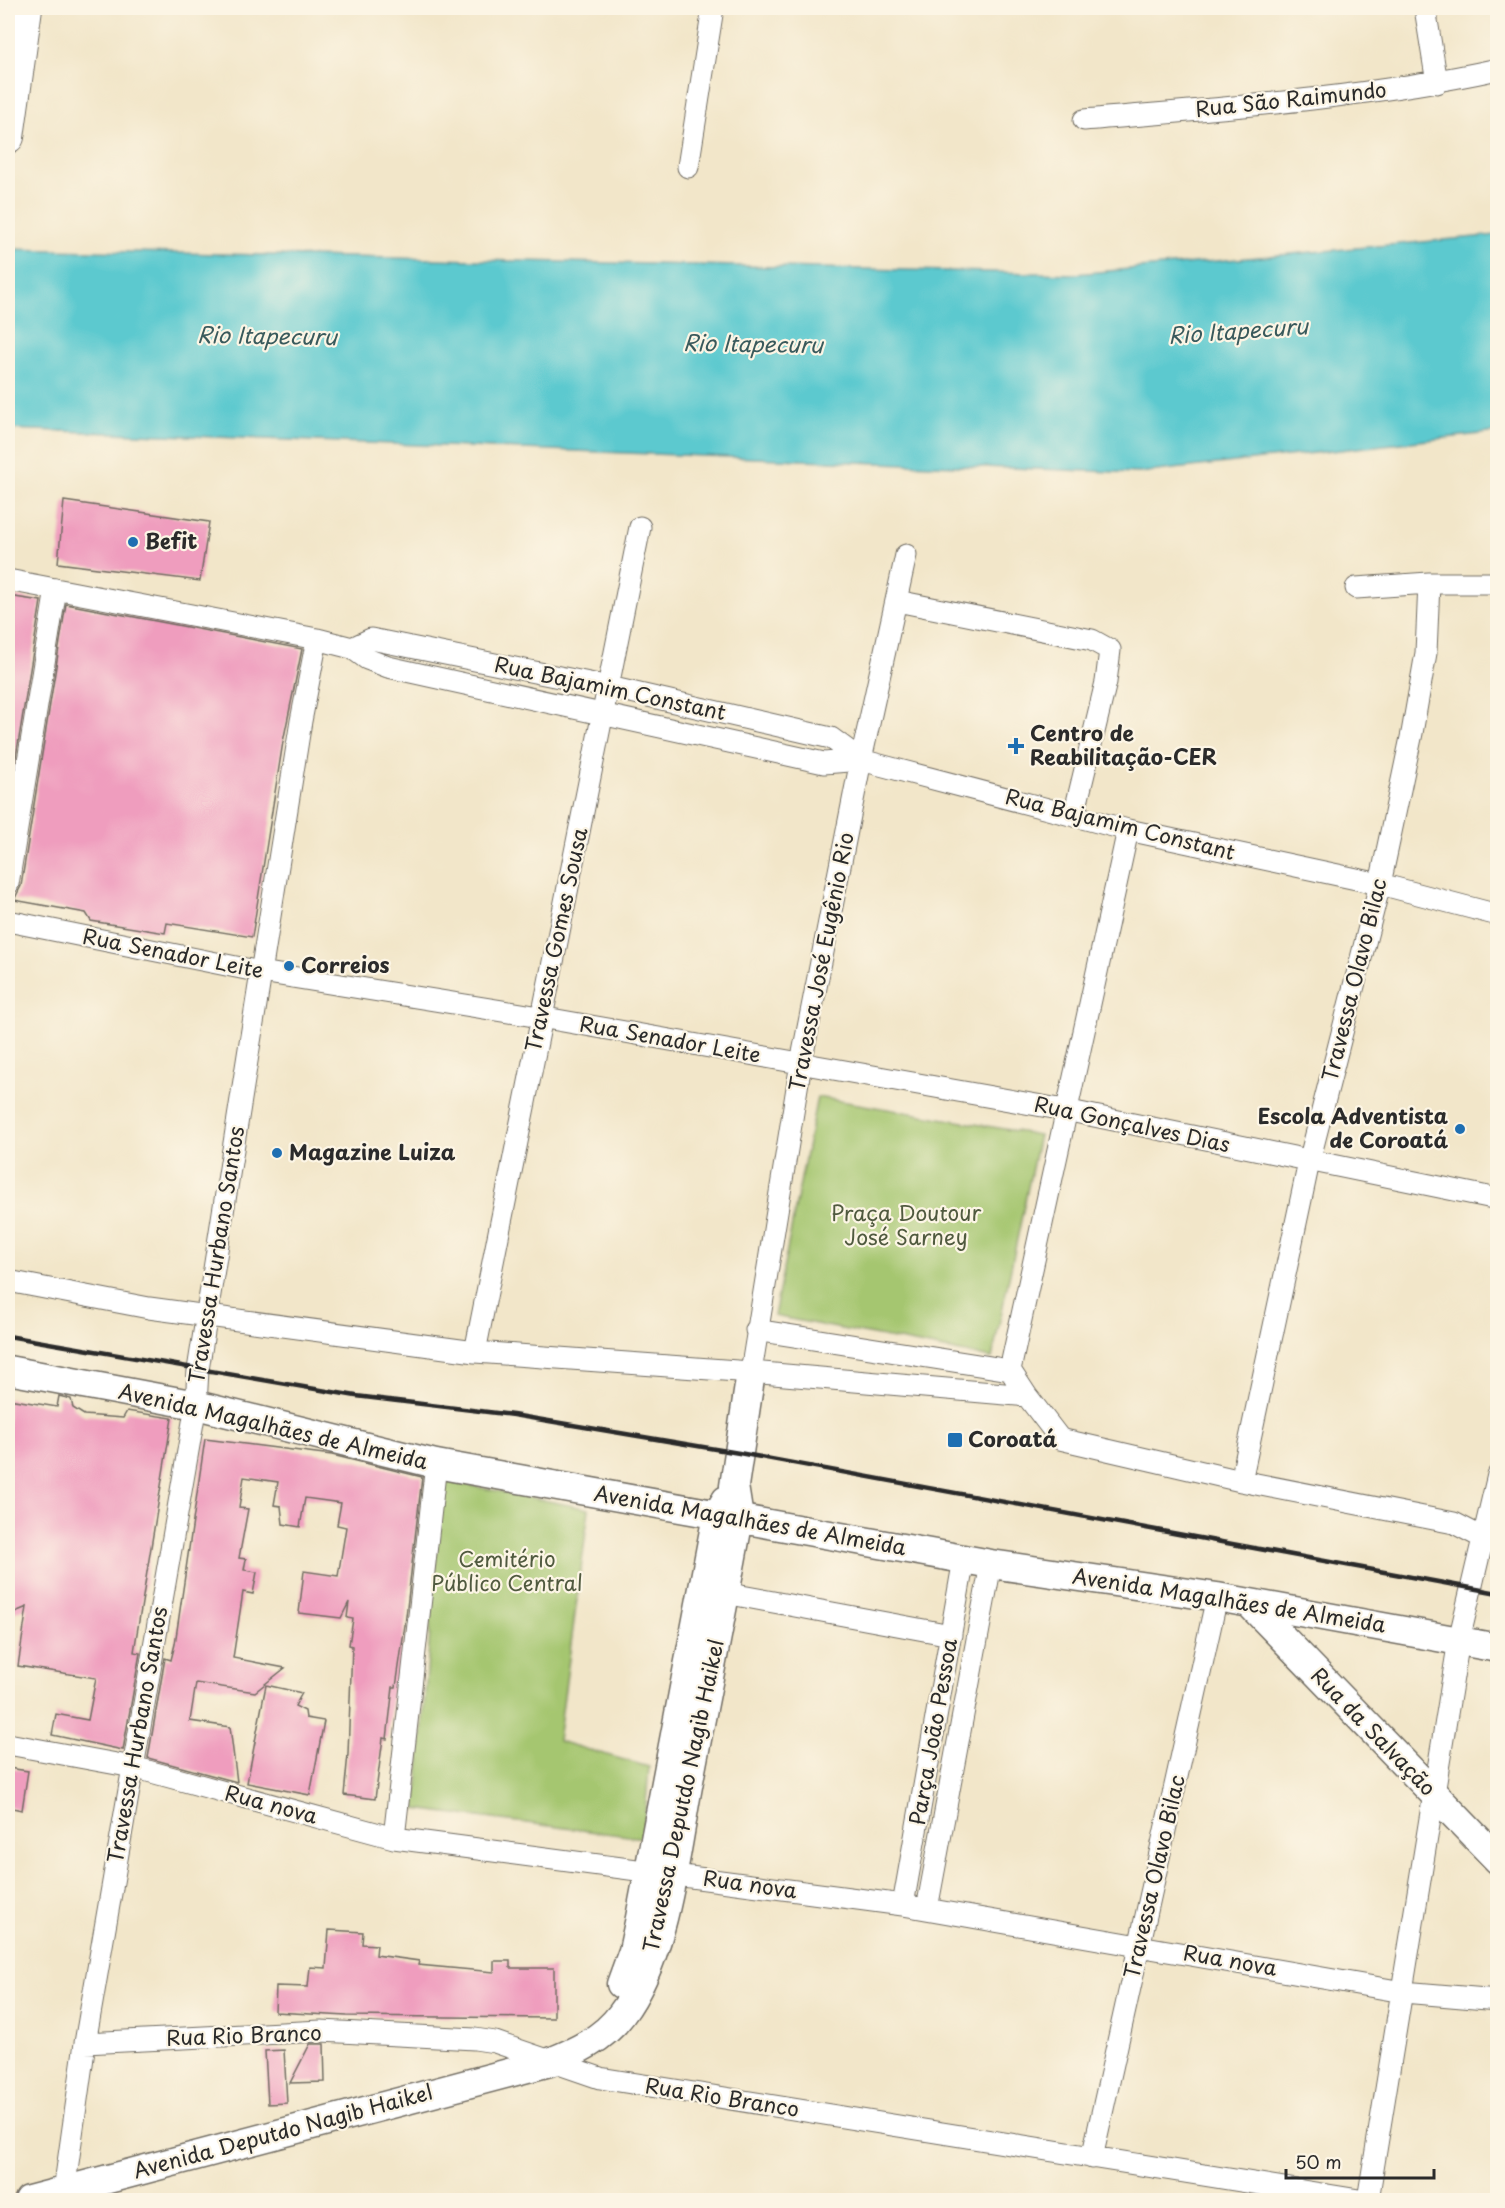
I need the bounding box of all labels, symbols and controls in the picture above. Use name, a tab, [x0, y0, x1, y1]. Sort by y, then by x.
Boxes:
street label: Rua São Raimundo	[1194, 72, 1388, 124]
water label: Rio Itapecuru	[1167, 308, 1311, 351]
water label: Rio Itapecuru	[197, 317, 339, 352]
water label: Rio Itapecuru	[683, 325, 825, 360]
place label: Befit	[145, 524, 197, 556]
marker: Befit	[126, 535, 140, 549]
street label: Rua Bajamim Constant	[492, 647, 729, 727]
place label: Centro de Reabilitação-CER	[1030, 716, 1217, 772]
marker: Centro de Reabilitação-CER	[1007, 737, 1025, 755]
street label: Rua Bajamim Constant	[1002, 779, 1239, 867]
street label: Travessa Gomes Sousa	[516, 824, 595, 1055]
street label: Travessa José Eugênio Rio	[779, 829, 861, 1094]
street label: Travessa Olavo Bilac	[1312, 875, 1394, 1084]
street label: Rua Senador Leite	[80, 919, 266, 985]
place label: Correios	[301, 948, 390, 980]
marker: Correios	[282, 959, 296, 973]
street label: Rua Senador Leite	[577, 1006, 763, 1070]
street label: Rua Gonçalves Dias	[1032, 1087, 1233, 1159]
place label: Escola Adventista de Coroatá	[1258, 1099, 1448, 1155]
marker: Escola Adventista de Coroatá	[1453, 1122, 1467, 1136]
street label: Travessa Hurbano Santos	[179, 1124, 251, 1386]
place label: Magazine Luiza	[289, 1135, 456, 1167]
marker: Magazine Luiza	[270, 1146, 284, 1160]
park label: Praça Doutour José Sarney	[831, 1196, 981, 1252]
street label: Avenida Magalhães de Almeida	[116, 1374, 432, 1476]
place label: Coroatá	[968, 1422, 1057, 1454]
marker: Coroatá	[946, 1431, 964, 1449]
street label: Avenida Magalhães de Almeida	[592, 1476, 910, 1562]
park label: Cemitério Público Central	[431, 1542, 583, 1598]
street label: Avenida Magalhães de Almeida	[1071, 1558, 1389, 1640]
street label: Travessa Hurbano Santos	[98, 1604, 174, 1865]
street label: Parça João Pessoa	[900, 1635, 964, 1828]
street label: Travessa Deputdo Nagib Haikel	[633, 1636, 731, 1955]
street label: Rua da Salvação	[1305, 1659, 1444, 1802]
street label: Travessa Olavo Bilac	[1114, 1771, 1192, 1982]
street label: Rua nova	[222, 1775, 321, 1831]
street label: Rua nova	[701, 1861, 799, 1905]
street label: Rua nova	[1181, 1935, 1280, 1983]
street label: Rua Rio Branco	[166, 2015, 322, 2053]
street label: Rua Rio Branco	[643, 2068, 802, 2124]
street label: Avenida Deputdo Nagib Haikel	[129, 2075, 436, 2185]
scale bar	[1286, 2142, 1434, 2180]
text: 50 m	[1295, 2148, 1342, 2175]

